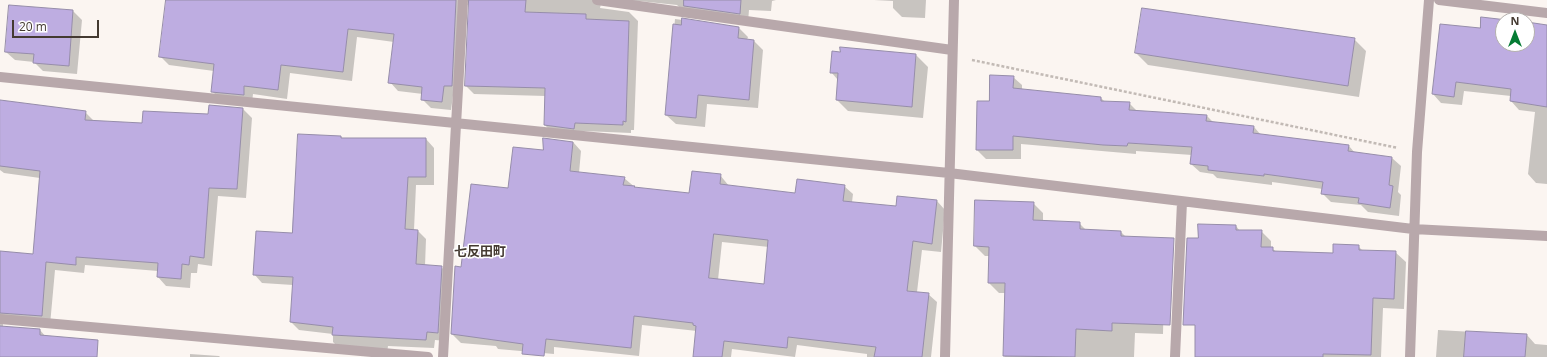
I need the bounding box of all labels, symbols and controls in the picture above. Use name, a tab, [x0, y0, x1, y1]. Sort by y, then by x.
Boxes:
scale bar	[14, 12, 101, 38]
north arrow	[1495, 12, 1535, 52]
text: N	[1511, 13, 1519, 28]
text: 20 m	[19, 18, 47, 35]
district label: 七反田町	[454, 244, 506, 260]

